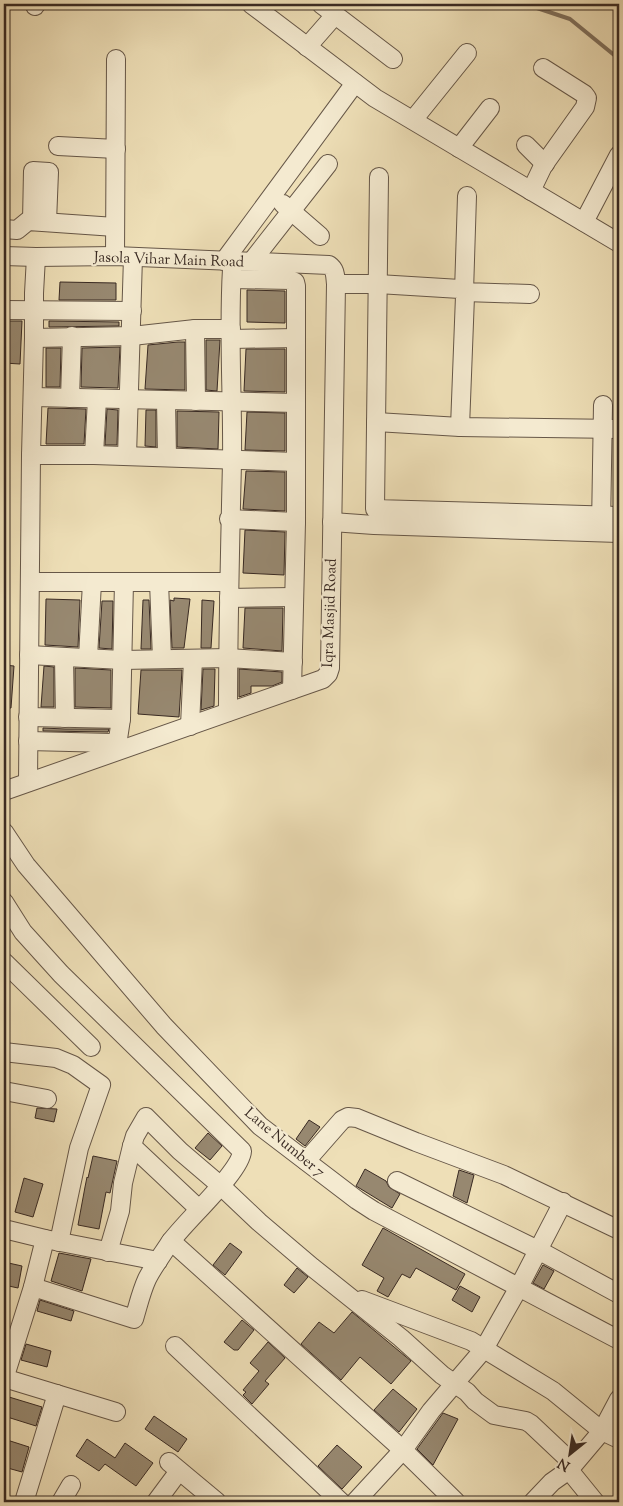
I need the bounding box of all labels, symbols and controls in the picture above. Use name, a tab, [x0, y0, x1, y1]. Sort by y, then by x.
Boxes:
street label: Jasola Vihar Main Road	[93, 247, 245, 274]
street label: Iqra Masjid Road	[318, 558, 343, 668]
street label: Lane Number 7	[239, 1103, 329, 1183]
north arrow	[546, 1428, 596, 1478]
text: N	[555, 1452, 574, 1475]

